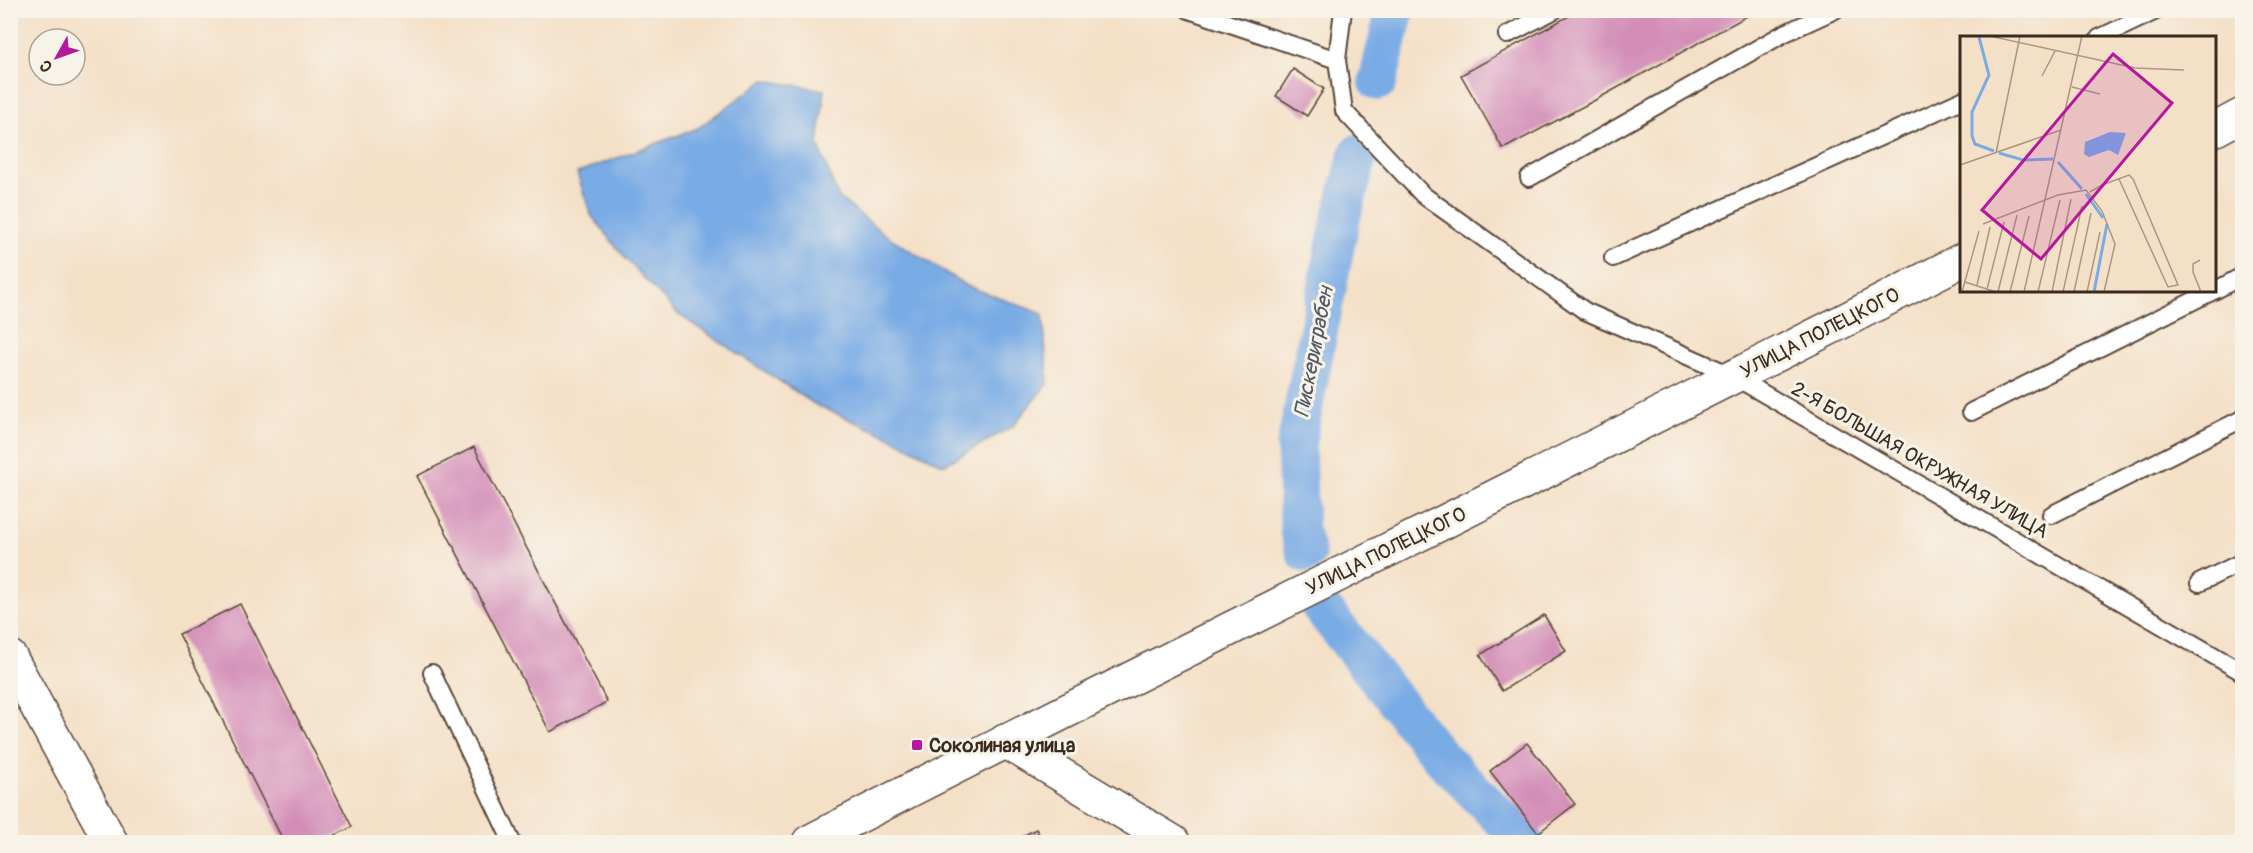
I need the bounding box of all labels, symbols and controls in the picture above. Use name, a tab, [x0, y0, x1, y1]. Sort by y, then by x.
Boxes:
north arrow	[27, 27, 87, 87]
inset map	[1960, 36, 2217, 292]
text: С	[35, 56, 57, 76]
water label: Пискериграбен	[1288, 282, 1340, 419]
street label: УЛИЦА ПОЛЕЦКОГО	[1736, 282, 1904, 384]
street label: 2-Я БОЛЬШАЯ ОКРУЖНАЯ УЛИЦА	[1787, 376, 2053, 544]
street label: УЛИЦА ПОЛЕЦКОГО	[1302, 501, 1470, 601]
place label: Соколиная улица	[929, 733, 1075, 758]
marker: Соколиная улица	[910, 738, 924, 752]

